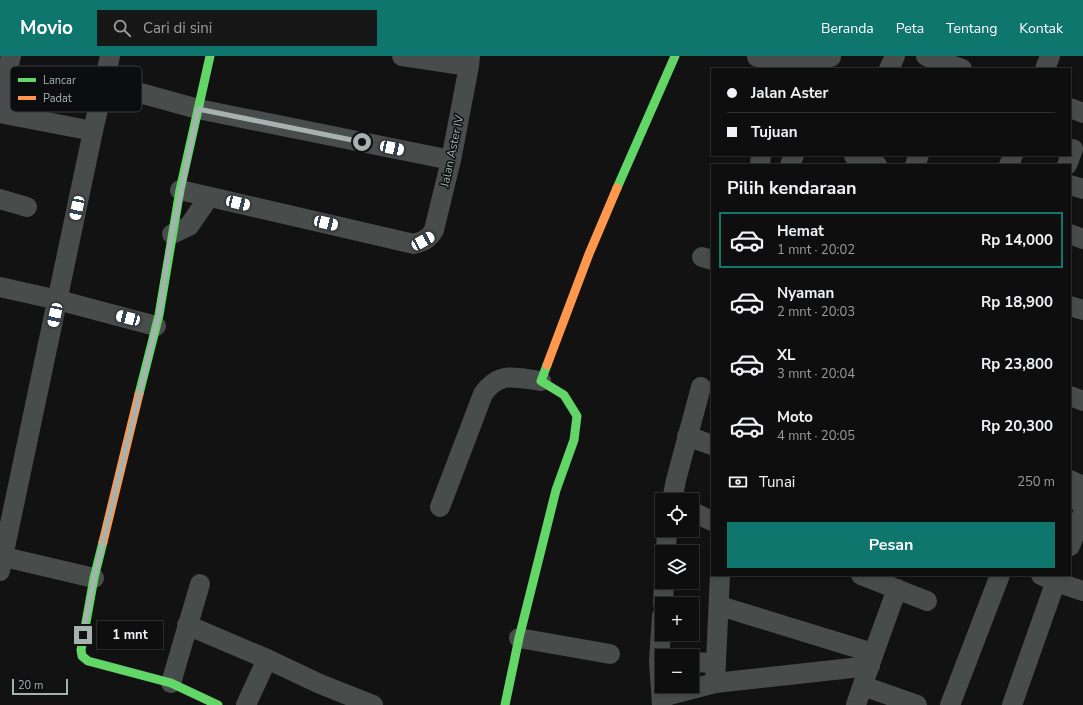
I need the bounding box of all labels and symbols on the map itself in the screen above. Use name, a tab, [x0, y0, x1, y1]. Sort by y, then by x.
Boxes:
legend	[10, 66, 142, 112]
text: Lancar	[43, 73, 76, 88]
text: Padat	[43, 91, 72, 106]
street label: Jalan Aster IV	[436, 113, 468, 190]
route start	[353, 133, 371, 151]
car	[379, 140, 405, 156]
car	[225, 194, 251, 212]
car	[69, 195, 85, 221]
car	[313, 214, 339, 232]
car	[410, 230, 436, 252]
car	[47, 302, 63, 328]
car	[115, 309, 141, 327]
callout: 1 mnt	[97, 621, 163, 649]
route end	[74, 626, 92, 644]
scale bar	[12, 677, 68, 696]

